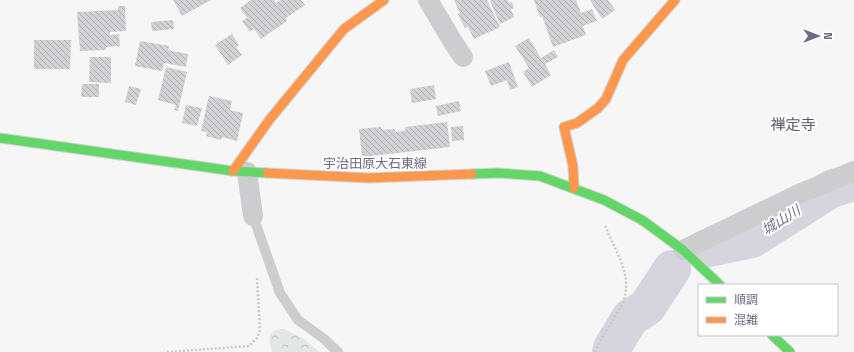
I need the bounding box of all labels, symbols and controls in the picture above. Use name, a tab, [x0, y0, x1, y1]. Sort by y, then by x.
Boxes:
north arrow	[798, 16, 838, 56]
text: N	[821, 32, 835, 40]
district label: 禅定寺	[770, 115, 816, 134]
street label: 宇治田原大石東線	[323, 155, 427, 172]
water label: 城山川	[758, 200, 805, 239]
legend	[698, 284, 838, 336]
text: 順調	[734, 292, 758, 308]
text: 混雑	[734, 312, 758, 328]

